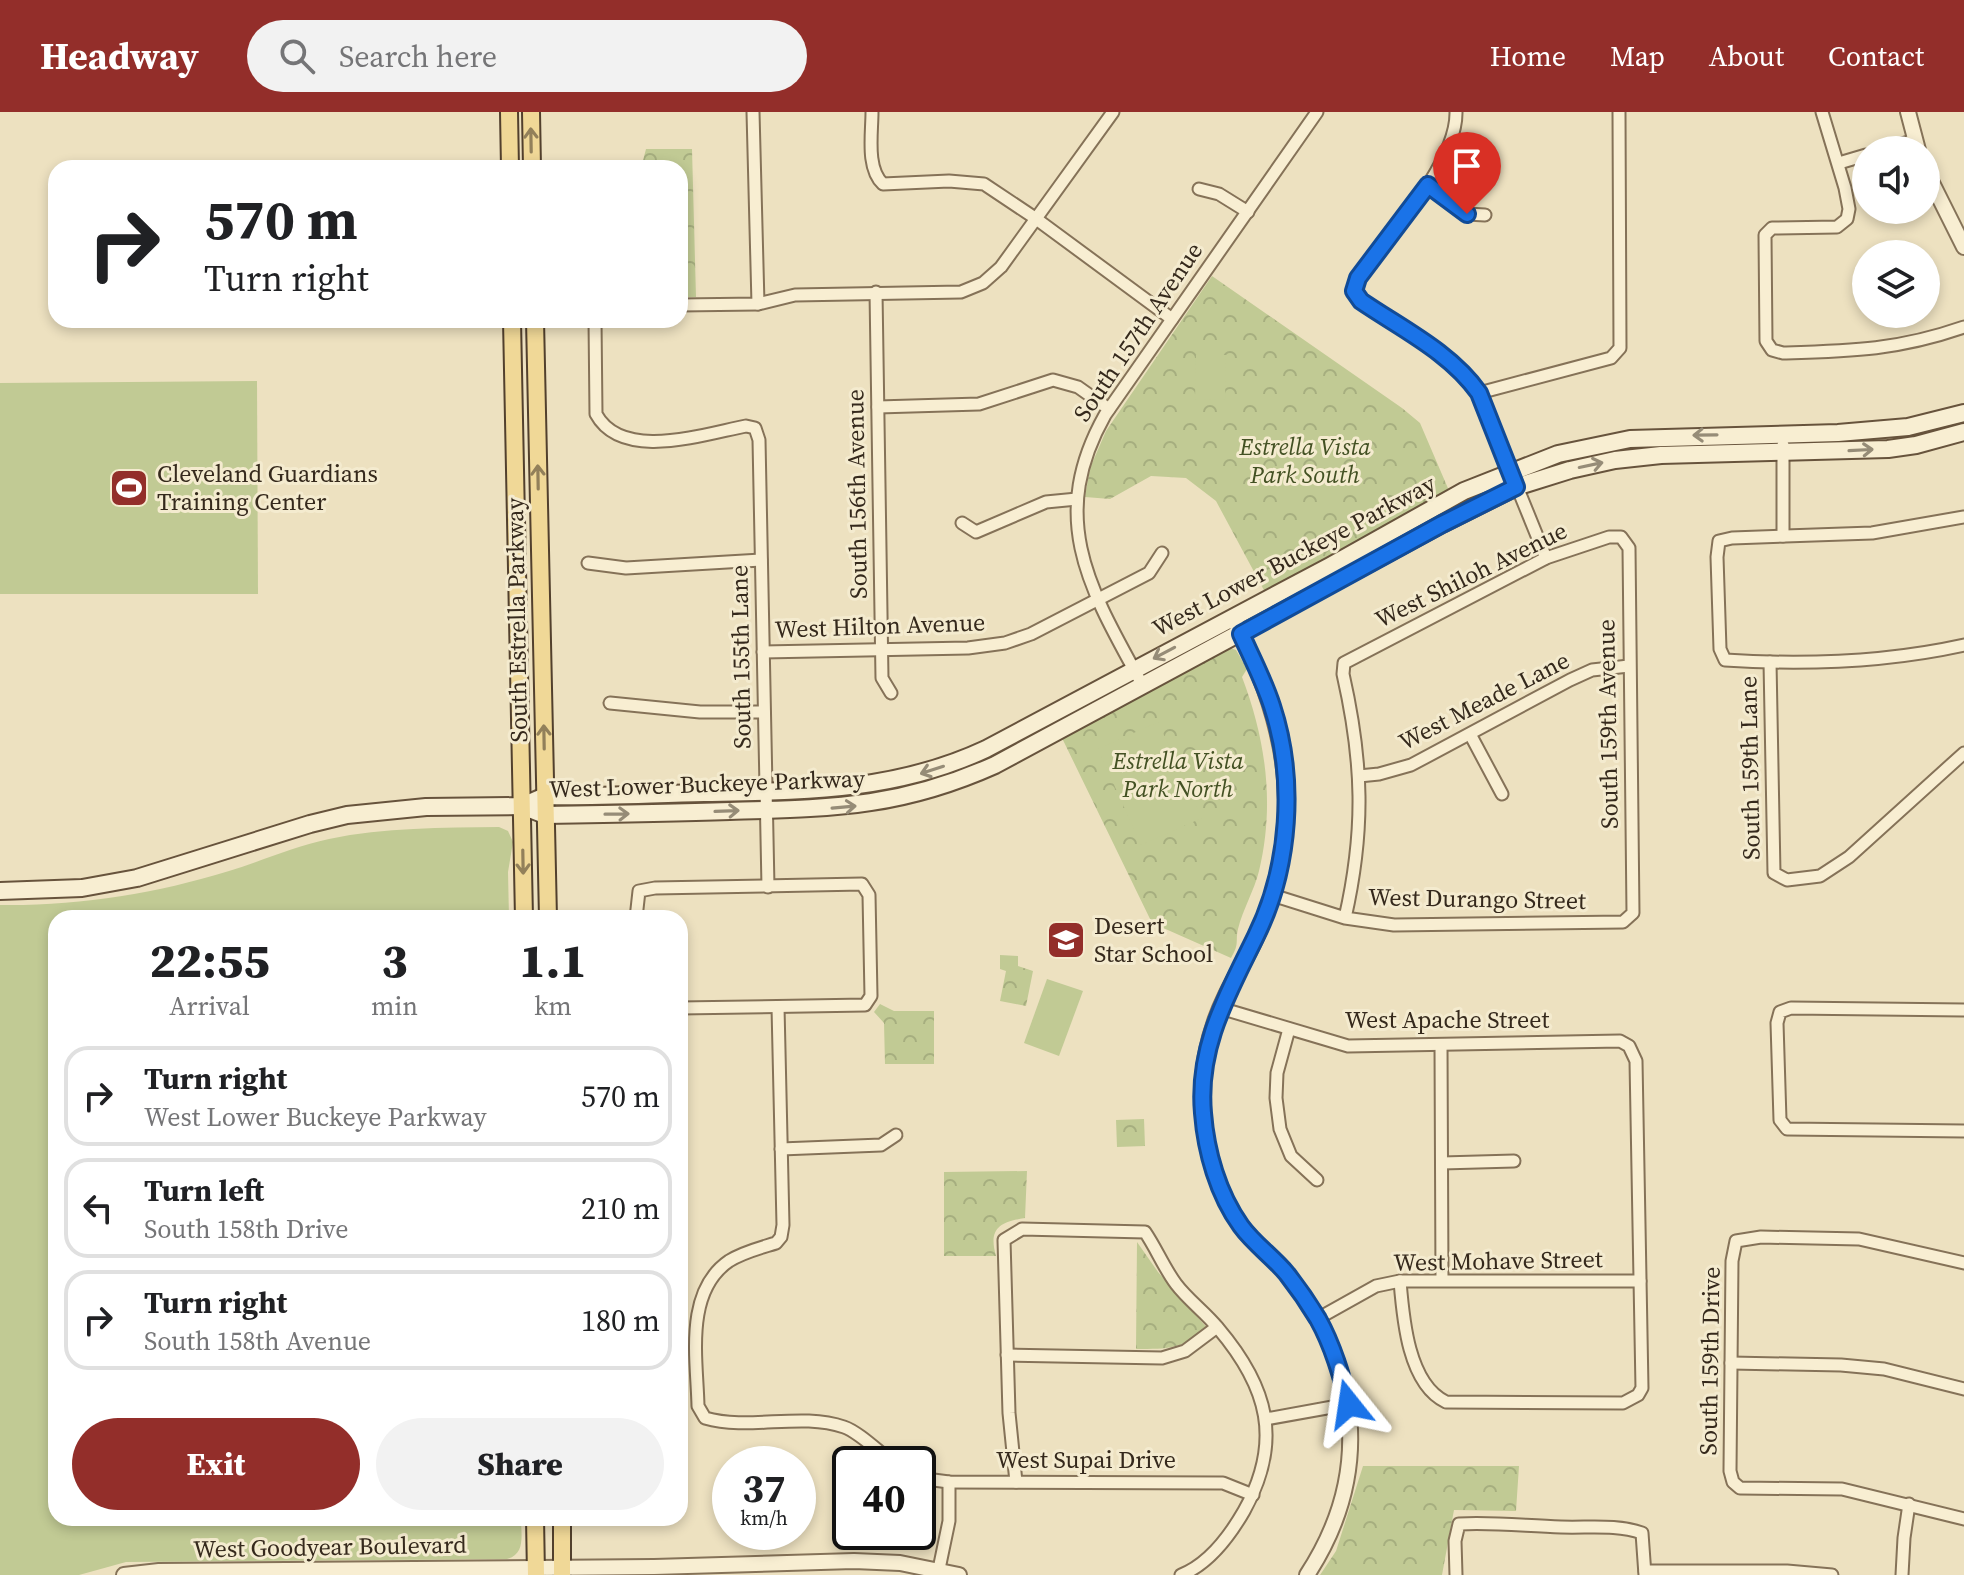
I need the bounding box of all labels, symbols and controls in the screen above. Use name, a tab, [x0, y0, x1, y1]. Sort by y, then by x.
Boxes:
search box	[247, 20, 807, 92]
text: Headway	[40, 30, 199, 82]
icon: search	[275, 34, 319, 78]
text: Search here	[339, 36, 497, 77]
text: Home	[1490, 37, 1566, 75]
text: Map	[1610, 37, 1665, 75]
text: About	[1709, 37, 1784, 75]
text: Contact	[1828, 37, 1924, 75]
one-way arrow	[523, 127, 539, 154]
pin	[1433, 132, 1501, 214]
map controls	[1852, 136, 1940, 328]
button: sound	[1852, 136, 1940, 224]
icon: arrive	[1445, 144, 1489, 188]
text: 570 m	[204, 181, 358, 258]
icon: right	[72, 192, 176, 296]
street label: South 157th Avenue	[1065, 236, 1210, 428]
button: layers	[1852, 240, 1940, 328]
text: Turn right	[204, 254, 369, 303]
street label: South 156th Avenue	[838, 389, 875, 599]
one-way arrow	[1692, 428, 1719, 443]
park label: Estrella Vista Park South	[1238, 430, 1371, 491]
one-way arrow	[1847, 442, 1874, 457]
place label: Cleveland Guardians Training Center	[157, 457, 378, 518]
one-way arrow	[1577, 457, 1603, 472]
one-way arrow	[531, 464, 546, 491]
street label: West Lower Buckeye Parkway	[1146, 466, 1442, 644]
sports icon: Cleveland Guardians Training Center	[108, 467, 150, 509]
street label: South Estrella Parkway	[498, 497, 535, 743]
street label: West Shiloh Avenue	[1369, 514, 1572, 635]
street label: South 155th Lane	[722, 565, 759, 749]
street label: West Hilton Avenue	[774, 605, 986, 646]
street label: South 159th Avenue	[1589, 619, 1626, 829]
street label: West Meade Lane	[1393, 643, 1575, 758]
one-way arrow	[1152, 646, 1176, 662]
street label: South 159th Lane	[1731, 676, 1768, 860]
one-way arrow	[536, 724, 552, 751]
park label: Estrella Vista Park North	[1111, 744, 1244, 805]
street label: West Lower Buckeye Parkway	[548, 761, 866, 806]
one-way arrow	[919, 763, 945, 778]
one-way arrow	[830, 799, 857, 814]
one-way arrow	[713, 803, 740, 819]
one-way arrow	[603, 806, 630, 821]
one-way arrow	[515, 848, 531, 875]
street label: West Durango Street	[1368, 880, 1586, 917]
place label: Desert Star School	[1094, 909, 1213, 970]
school or university icon: Desert Star School	[1045, 919, 1087, 961]
text: 22:55	[149, 927, 270, 993]
text: 3	[381, 927, 408, 993]
text: 1.1	[519, 927, 587, 993]
text: Arrival	[169, 988, 250, 1024]
text: min	[371, 988, 418, 1024]
text: km	[534, 988, 572, 1024]
street label: West Apache Street	[1345, 1003, 1549, 1036]
text: Turn right	[144, 1058, 287, 1099]
icon: right	[76, 1074, 120, 1118]
text: 570 m	[581, 1076, 660, 1117]
text: West Lower Buckeye Parkway	[144, 1099, 487, 1135]
text: Turn left	[144, 1170, 264, 1211]
icon: left	[76, 1186, 120, 1230]
text: 210 m	[581, 1188, 660, 1229]
text: South 158th Drive	[144, 1211, 348, 1247]
street label: West Mohave Street	[1393, 1242, 1603, 1279]
street label: South 159th Drive	[1691, 1266, 1728, 1456]
text: Turn right	[144, 1282, 287, 1323]
icon: right	[76, 1298, 120, 1342]
text: 180 m	[581, 1300, 660, 1341]
text: South 158th Avenue	[144, 1323, 371, 1359]
position arrow	[1307, 1362, 1391, 1446]
button: Exit	[72, 1418, 360, 1510]
button: Share	[376, 1418, 664, 1510]
street label: West Supai Drive	[996, 1443, 1176, 1476]
speed limit sign: 40	[832, 1446, 936, 1550]
text: 37	[742, 1461, 786, 1515]
text: km/h	[740, 1504, 788, 1532]
street label: West Goodyear Boulevard	[193, 1528, 467, 1565]

